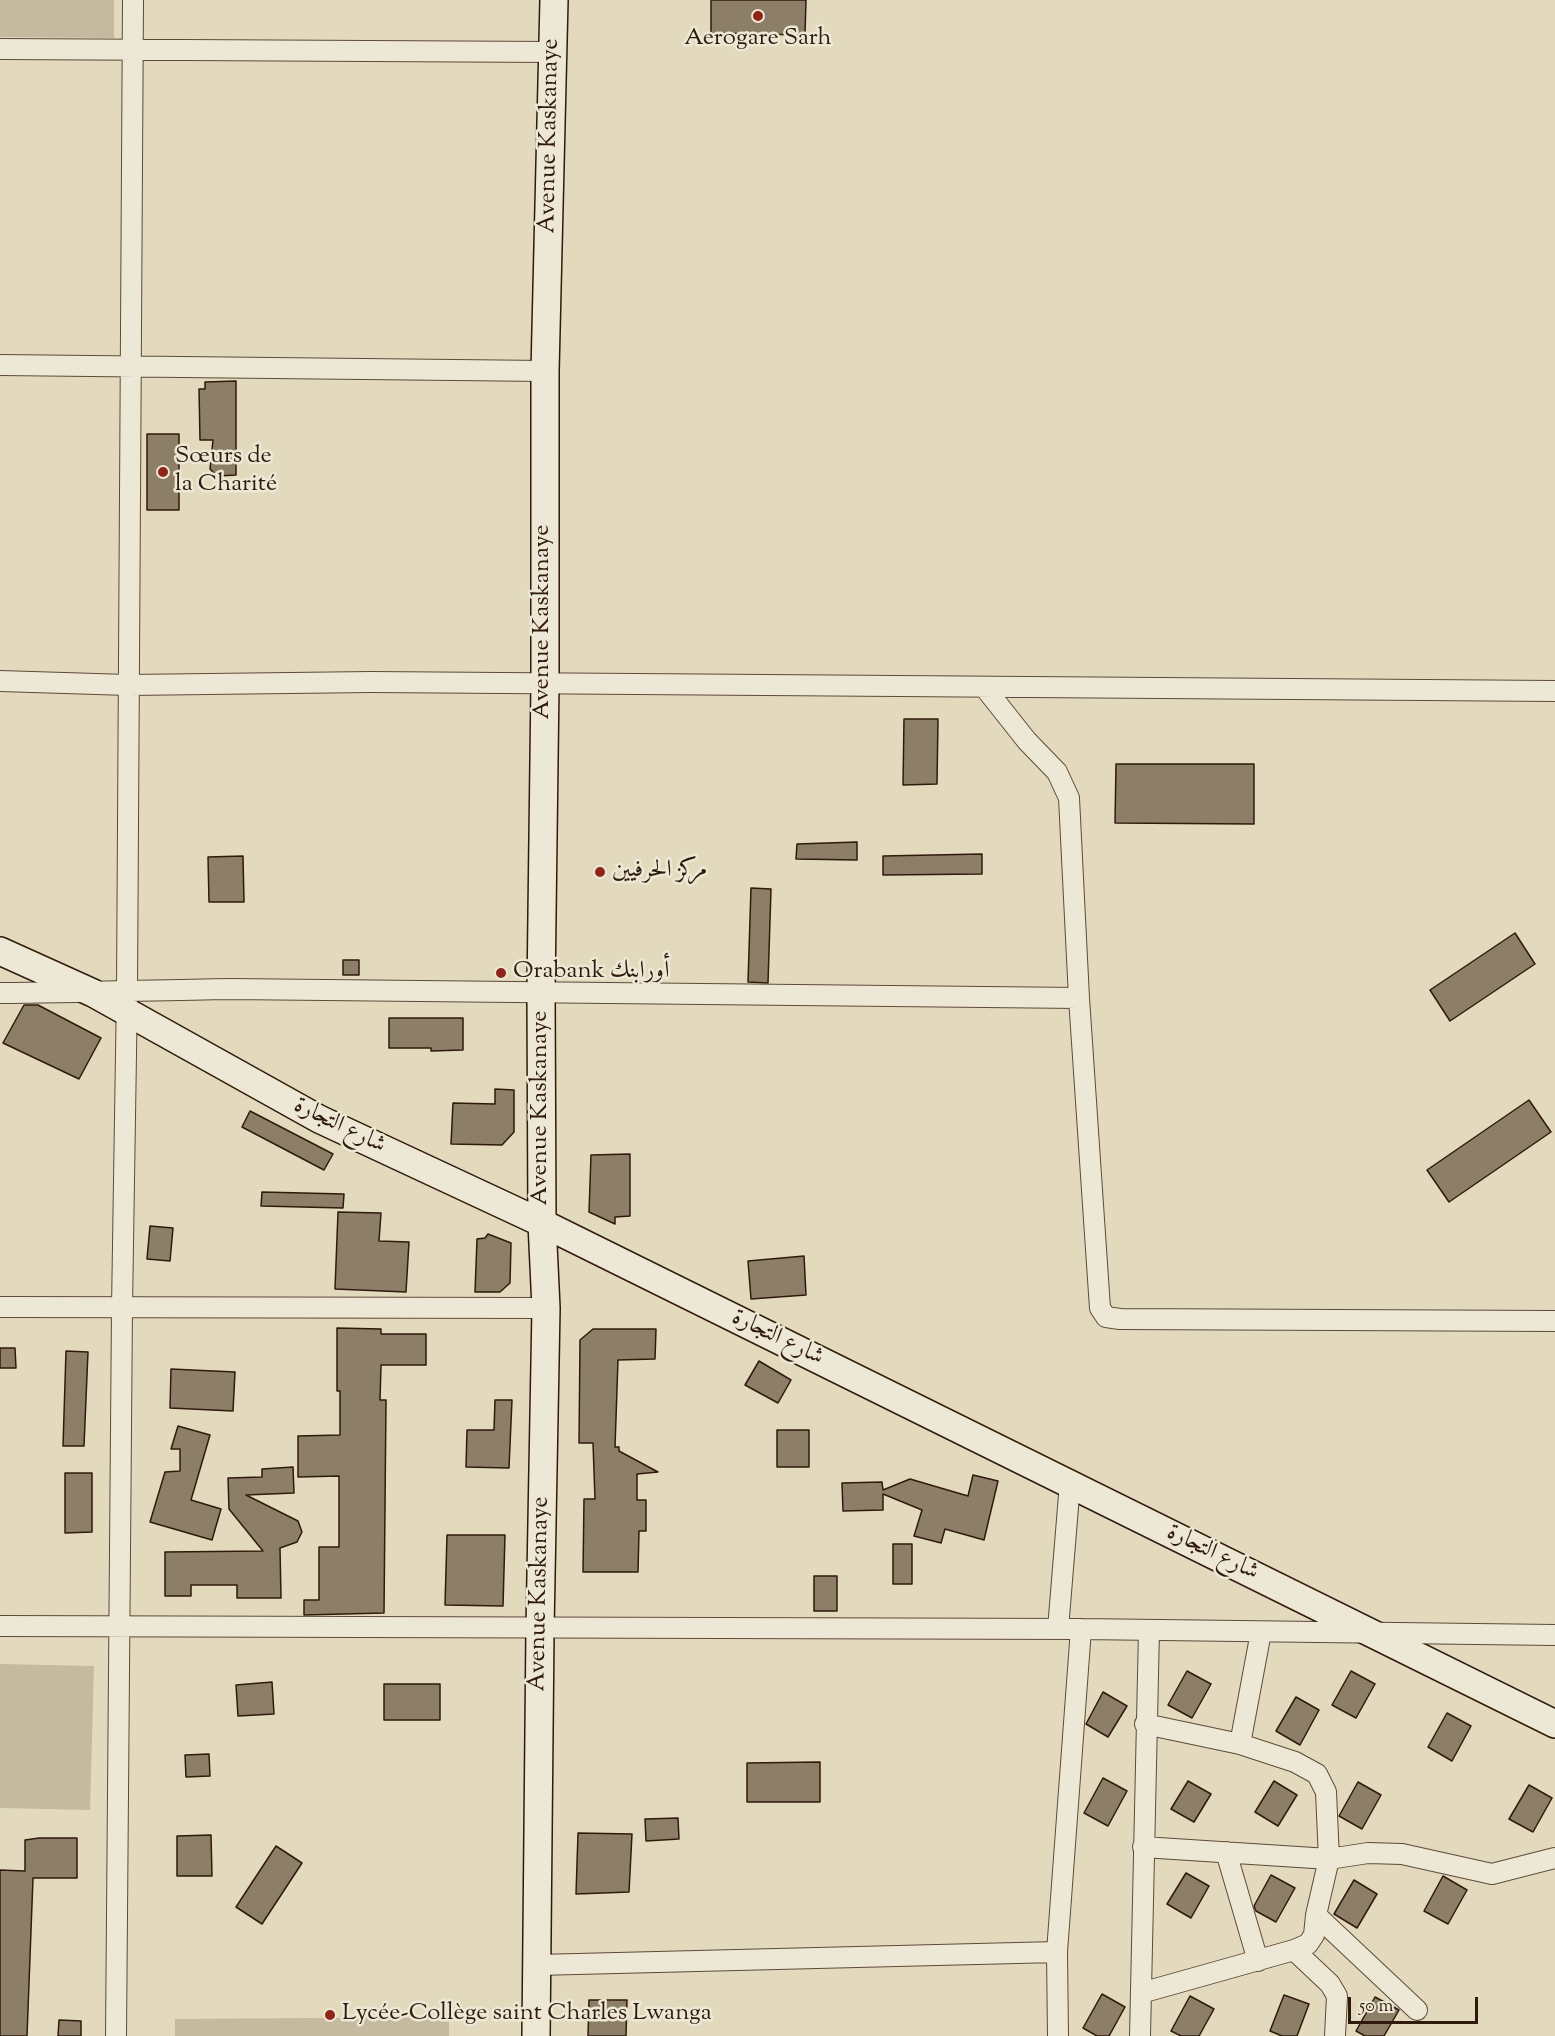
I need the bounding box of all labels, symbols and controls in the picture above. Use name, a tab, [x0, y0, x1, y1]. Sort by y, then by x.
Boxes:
marker: Aerogare Sarh	[751, 9, 765, 23]
place label: Aerogare Sarh	[684, 26, 832, 54]
street label: Avenue Kaskanaye	[535, 38, 567, 234]
place label: Sœurs de la Charité	[175, 444, 277, 500]
marker: Sœurs de la Charité	[156, 465, 170, 479]
street label: Avenue Kaskanaye	[530, 525, 558, 719]
place label: مركز الحرفيين	[612, 858, 707, 886]
marker: مركز الحرفيين	[593, 865, 607, 879]
place label: Orabank أورابنك	[513, 959, 670, 987]
marker: Orabank أورابنك	[494, 966, 508, 980]
street label: Avenue Kaskanaye	[528, 1011, 556, 1205]
street label: شارع التجارة	[288, 1092, 390, 1162]
street label: شارع التجارة	[726, 1304, 828, 1374]
street label: Avenue Kaskanaye	[525, 1496, 557, 1692]
street label: شارع التجارة	[1161, 1519, 1263, 1589]
scale bar	[1351, 1985, 1482, 2023]
text: 50 m	[1359, 1994, 1393, 2020]
place label: Lycée-Collège saint Charles Lwanga	[342, 2001, 712, 2029]
marker: Lycée-Collège saint Charles Lwanga	[323, 2008, 337, 2022]

